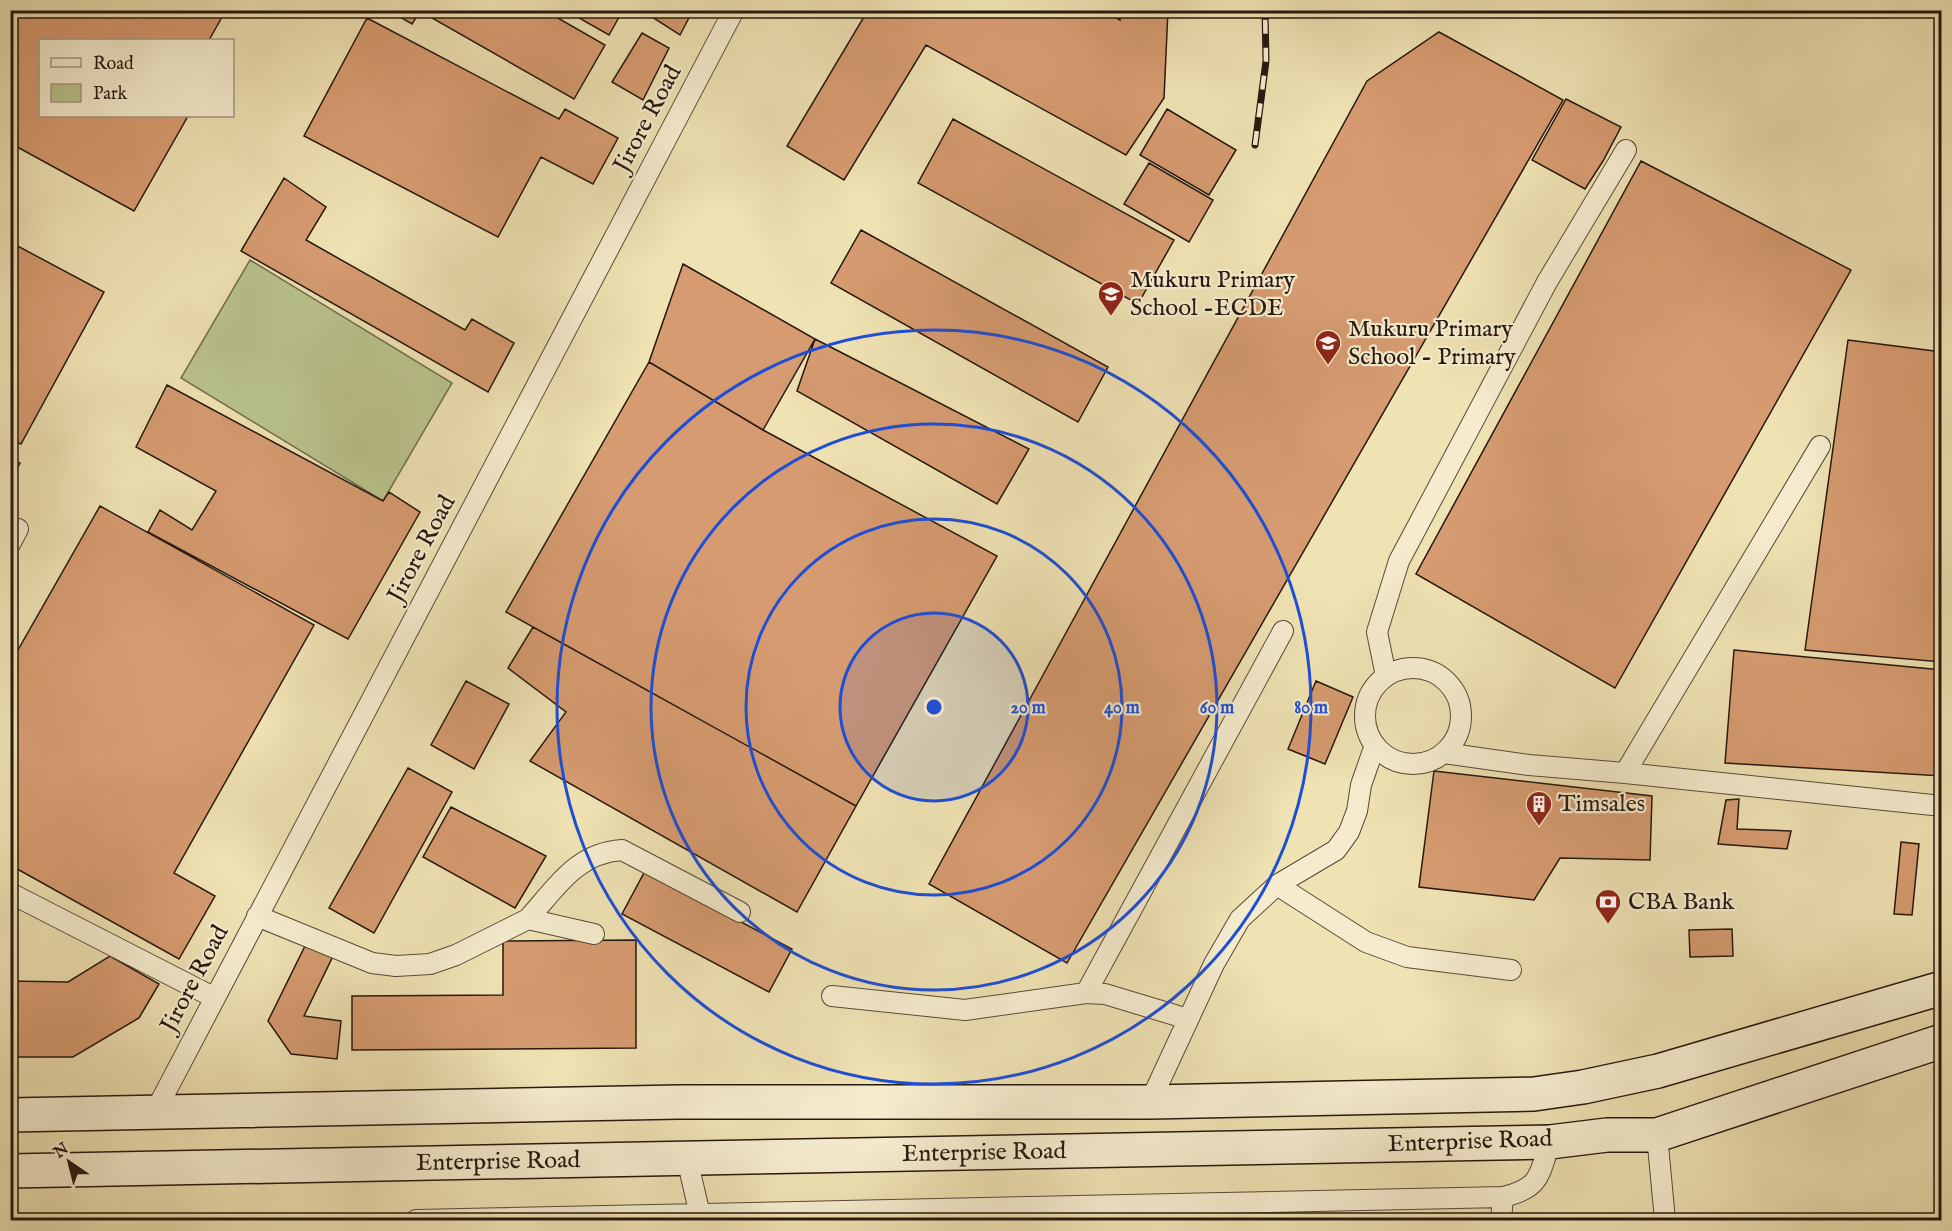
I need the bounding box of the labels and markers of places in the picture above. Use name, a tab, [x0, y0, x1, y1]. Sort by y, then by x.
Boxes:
place label: Mukuru Primary School -ECDE	[1130, 265, 1295, 324]
school or university icon: Mukuru Primary School -ECDE	[1096, 279, 1126, 317]
place label: Mukuru Primary School - Primary	[1348, 314, 1516, 373]
school or university icon: Mukuru Primary School - Primary	[1313, 328, 1343, 366]
centre of rings	[924, 697, 944, 717]
building icon: Timsales	[1524, 789, 1554, 827]
place label: Timsales	[1558, 789, 1645, 820]
bank icon: CBA Bank	[1593, 887, 1623, 925]
place label: CBA Bank	[1628, 887, 1735, 918]

